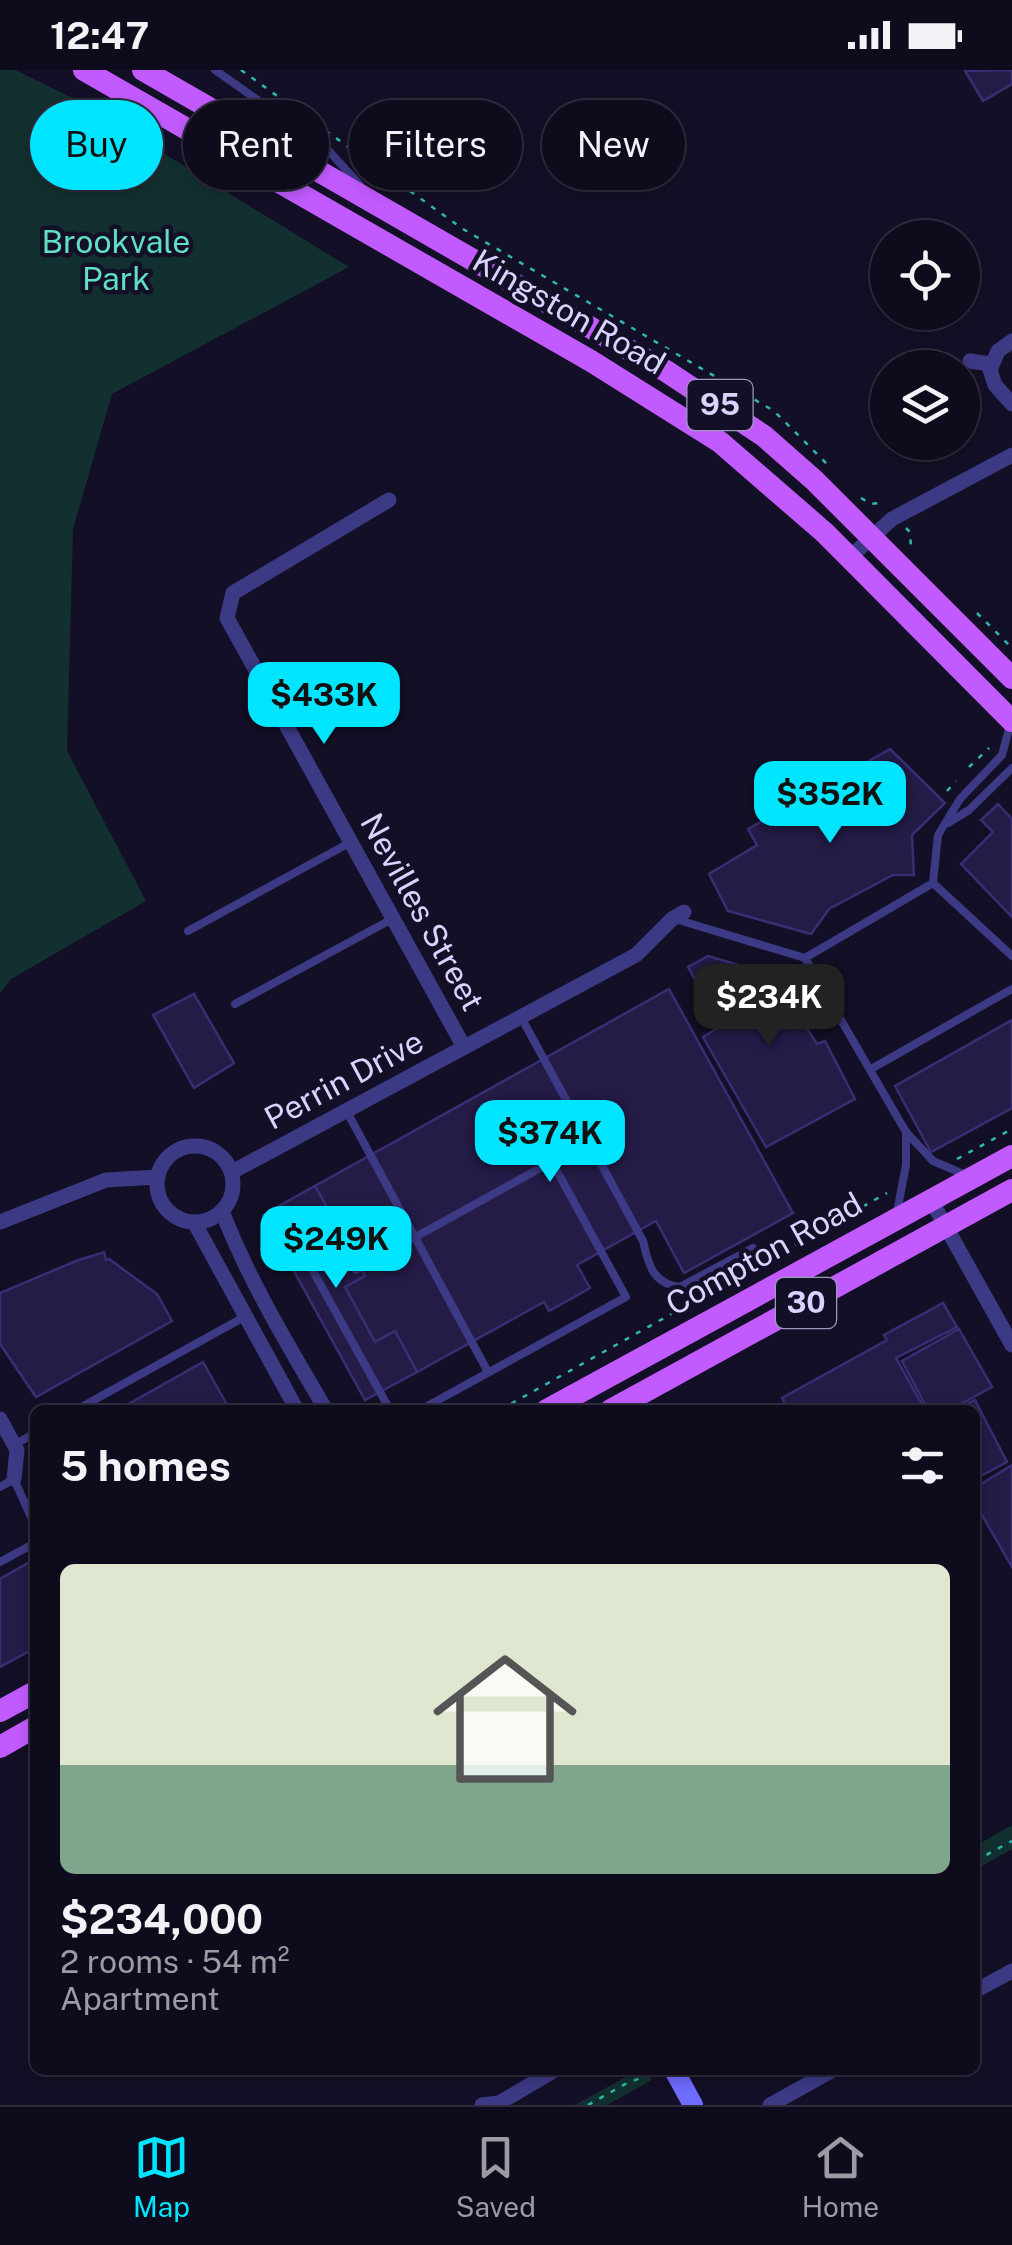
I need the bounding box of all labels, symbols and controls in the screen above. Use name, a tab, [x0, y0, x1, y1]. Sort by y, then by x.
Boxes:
text: 12:47	[50, 13, 149, 58]
chip: Buy	[30, 100, 163, 190]
chip: Rent	[183, 100, 329, 190]
chip: Filters	[349, 100, 522, 190]
chip: New	[542, 100, 685, 190]
map controls	[870, 220, 980, 460]
button: locate	[870, 220, 980, 330]
park label: Brookvale Park	[42, 223, 190, 297]
street label: Kingston Road	[467, 242, 672, 382]
button: layers	[870, 350, 980, 460]
road number: 95	[688, 380, 752, 430]
pin: $433K	[254, 662, 394, 747]
text: $433K	[270, 676, 378, 713]
pin: $352K	[760, 761, 900, 846]
text: $352K	[776, 775, 884, 812]
street label: Nevilles Street	[353, 807, 492, 1017]
pin: $234K	[699, 964, 839, 1049]
text: $234K	[715, 978, 823, 1015]
street label: Perrin Drive	[258, 1022, 429, 1137]
pin: $374K	[480, 1100, 620, 1185]
text: $374K	[497, 1114, 603, 1151]
street label: Compton Road	[659, 1184, 868, 1323]
pin: $249K	[266, 1206, 406, 1291]
text: $249K	[282, 1220, 390, 1257]
road number: 30	[776, 1278, 836, 1328]
icon: filters	[895, 1438, 950, 1493]
text: 5 homes	[60, 1441, 231, 1490]
icon: home	[415, 1629, 595, 1809]
text: $234,000	[60, 1894, 263, 1943]
text: 2 rooms · 54 m²	[60, 1943, 289, 1980]
text: Apartment	[60, 1980, 220, 2017]
tab: Map	[133, 2130, 190, 2223]
tab: Saved	[456, 2130, 536, 2223]
tab: Home	[802, 2130, 879, 2223]

